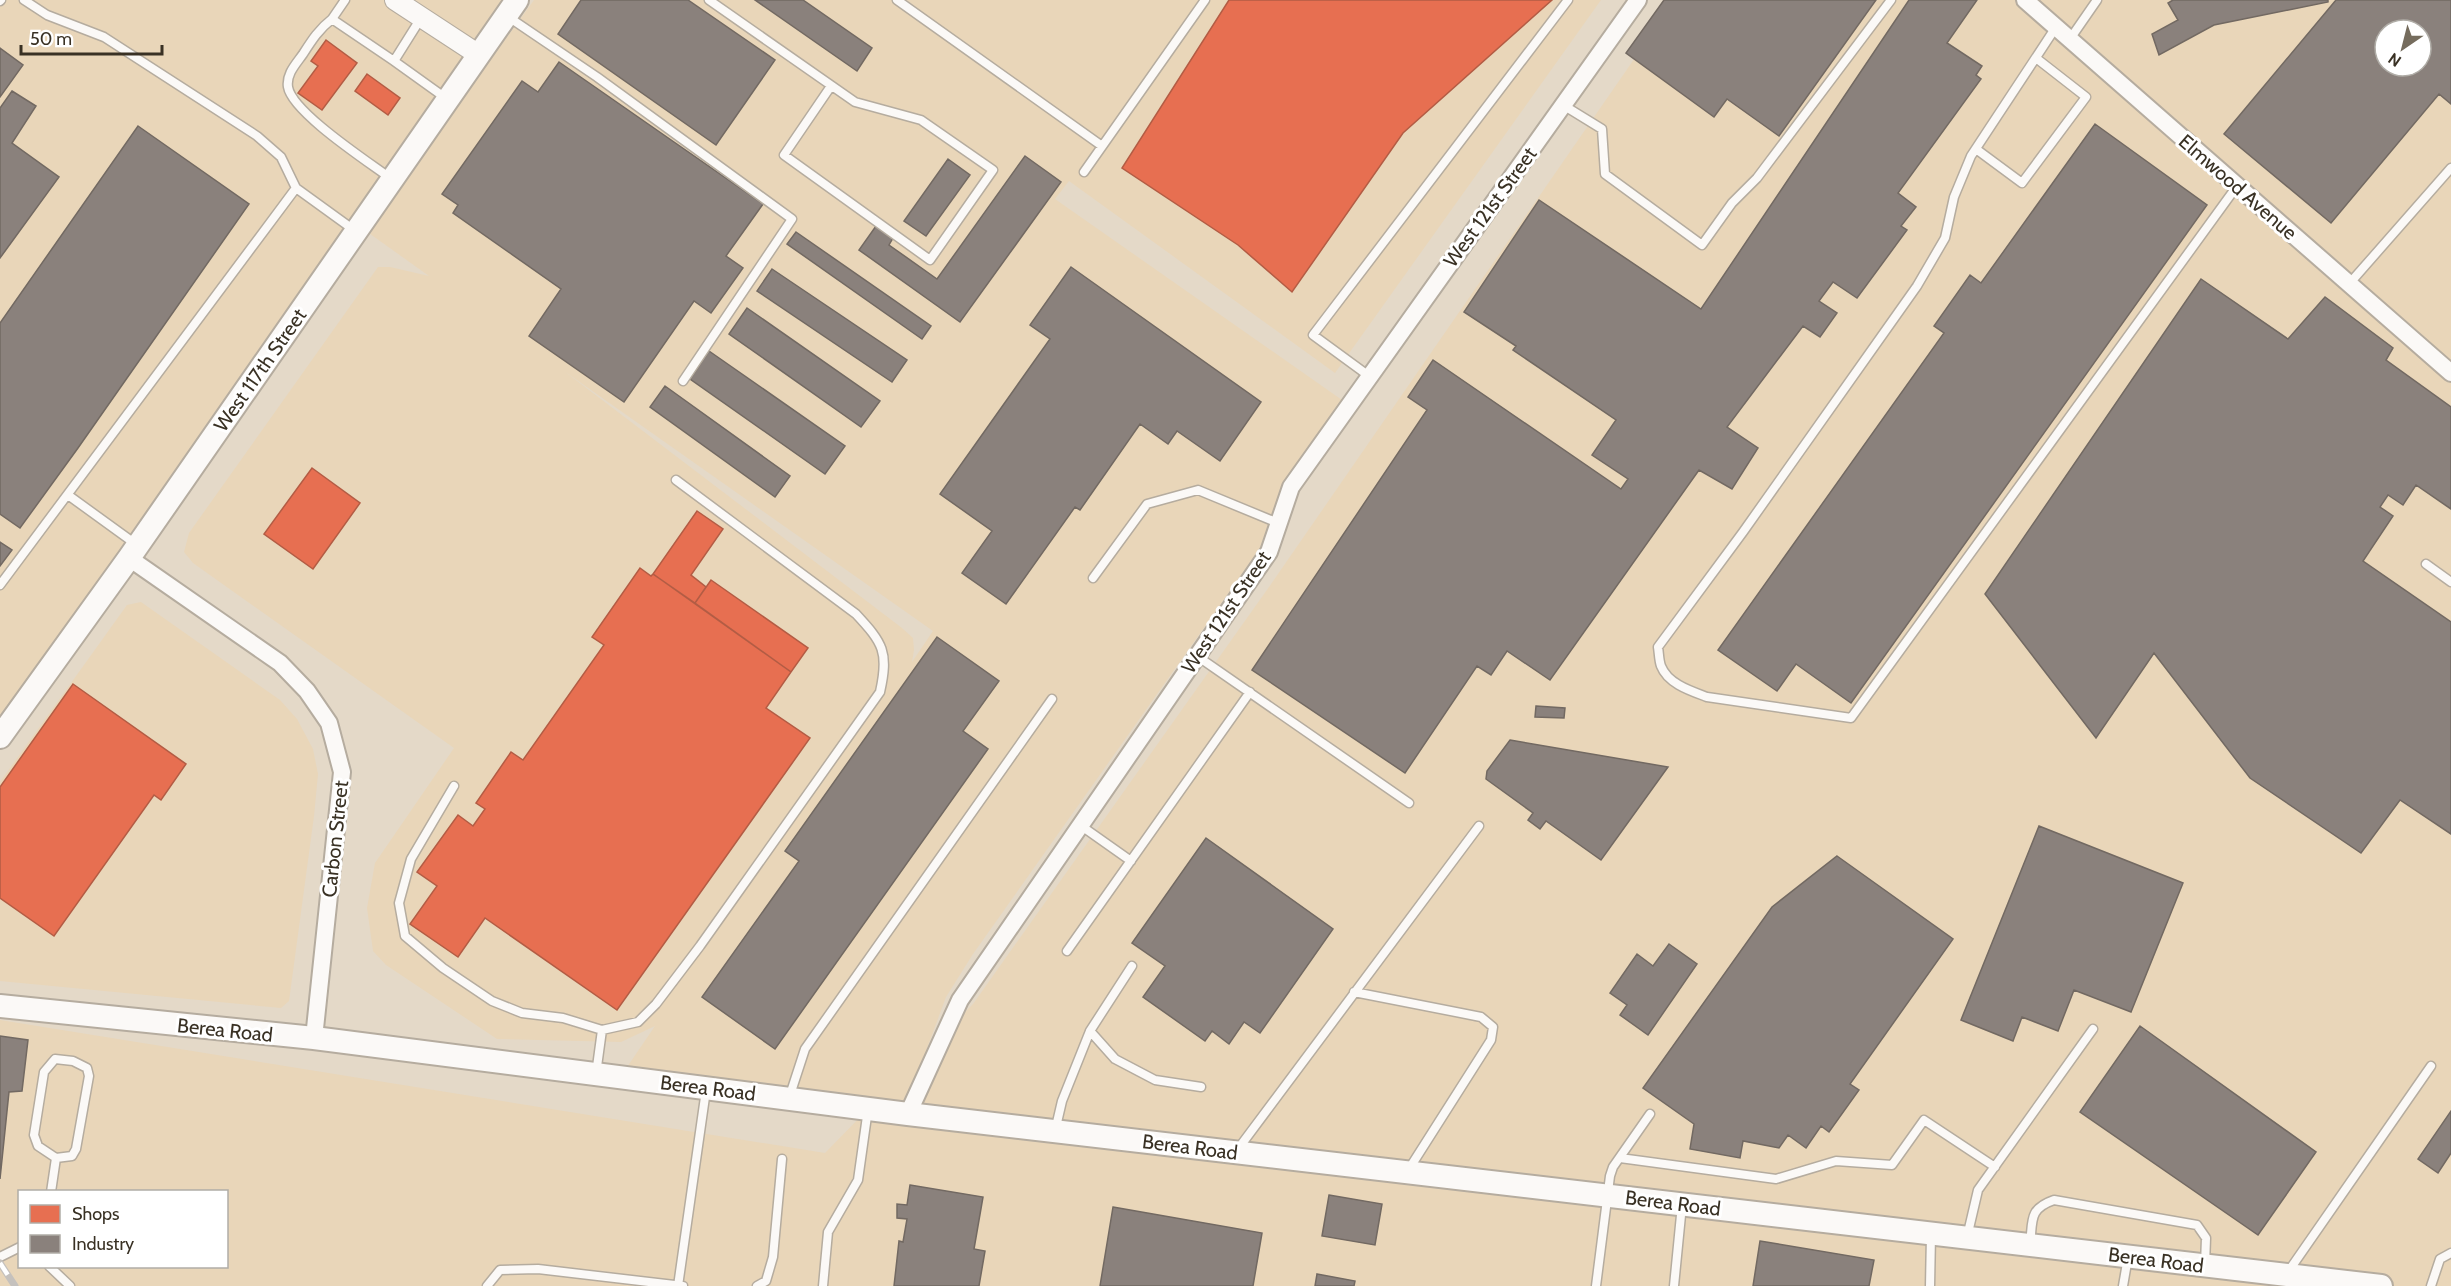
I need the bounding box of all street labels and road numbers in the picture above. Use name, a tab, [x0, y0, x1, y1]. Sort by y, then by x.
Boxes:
street label: Elmwood Avenue	[2174, 129, 2302, 245]
street label: West 121st Street	[1438, 142, 1542, 272]
street label: West 117th Street	[209, 304, 311, 436]
street label: West 121st Street	[1176, 546, 1276, 678]
street label: Carbon Street	[317, 779, 353, 899]
street label: Berea Road	[176, 1013, 274, 1047]
street label: Berea Road	[659, 1070, 757, 1106]
street label: Berea Road	[1141, 1129, 1239, 1165]
street label: Berea Road	[1624, 1185, 1722, 1221]
street label: Berea Road	[2107, 1242, 2205, 1278]

